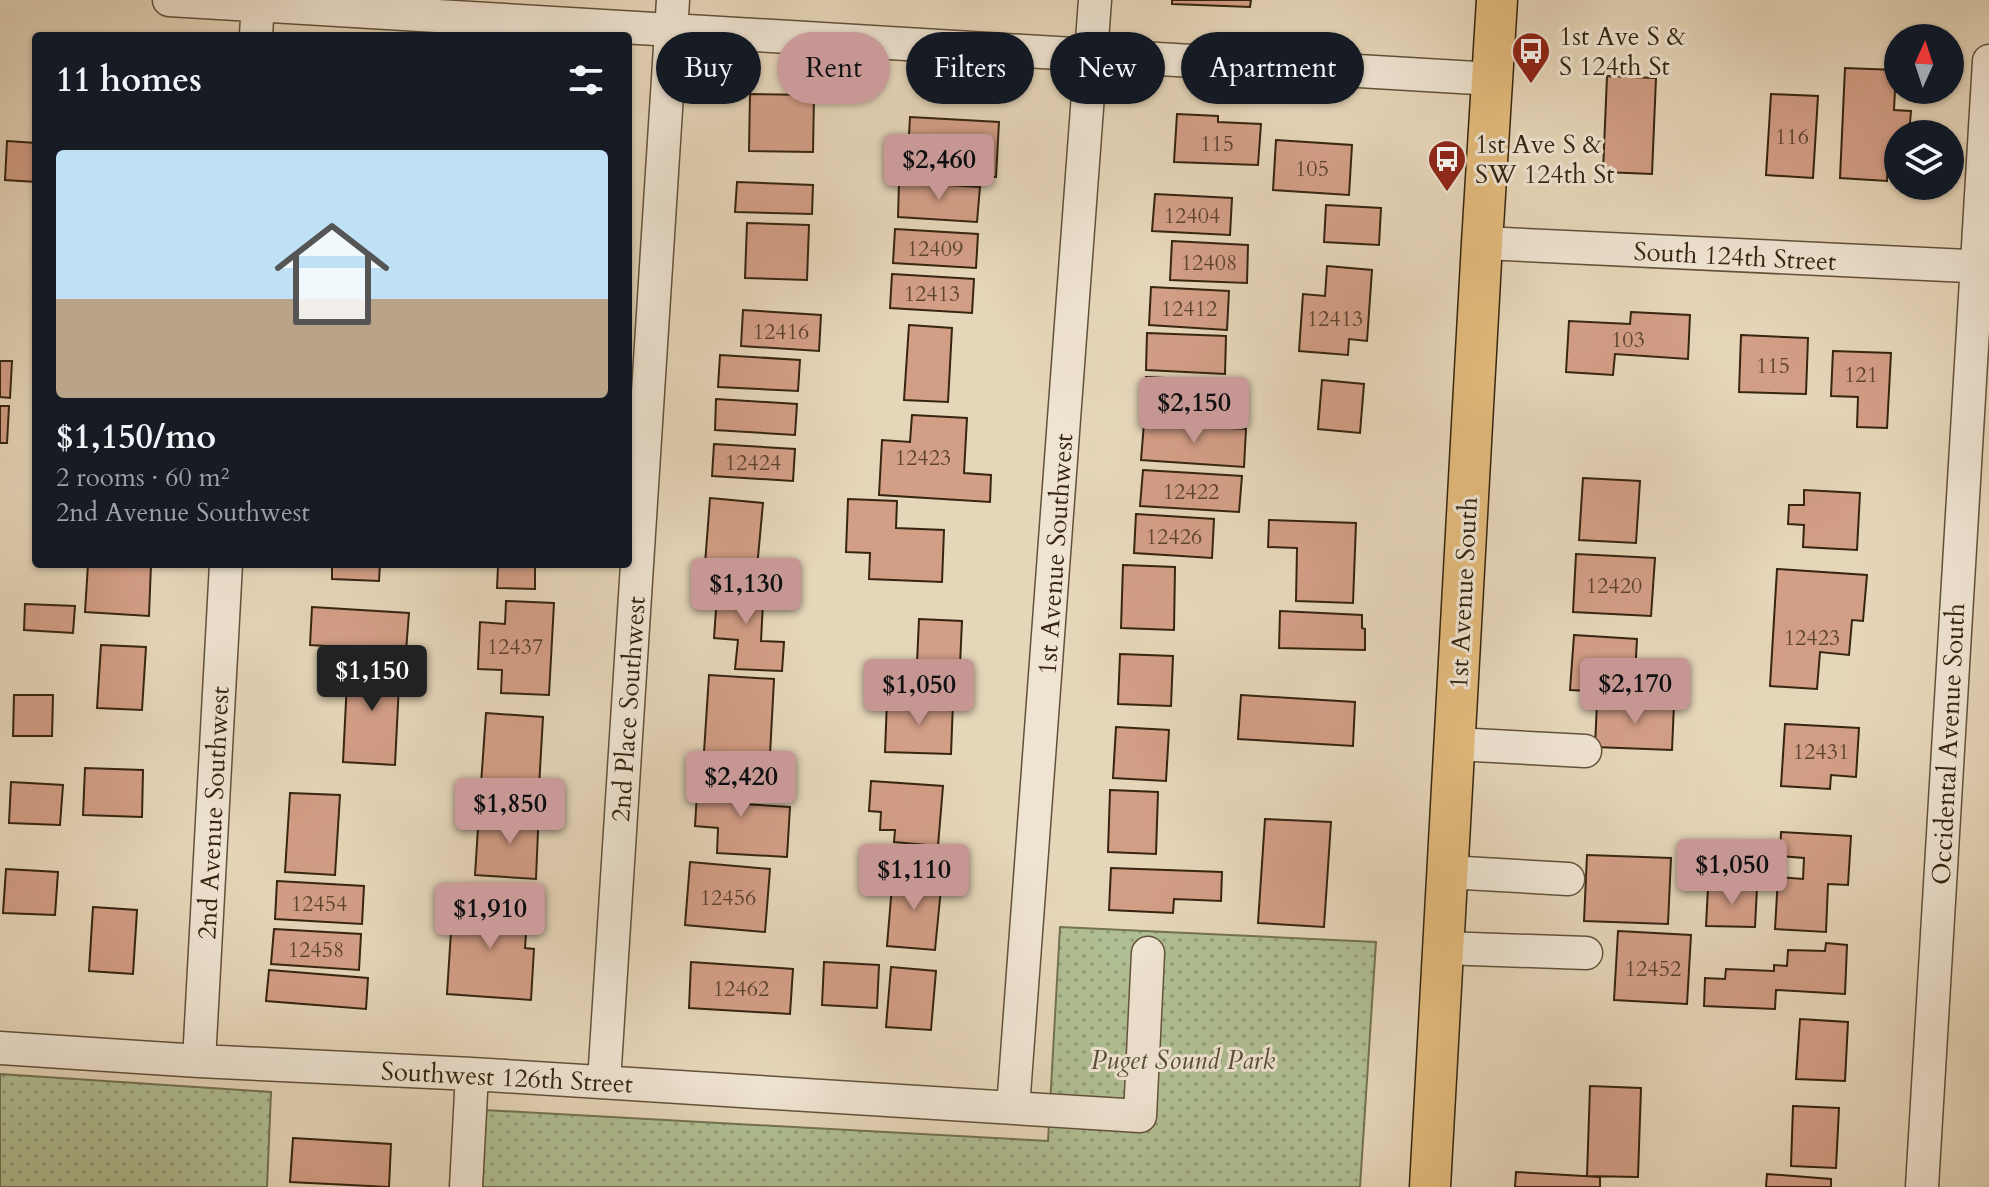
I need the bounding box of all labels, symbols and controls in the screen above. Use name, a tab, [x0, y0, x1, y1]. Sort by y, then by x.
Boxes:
place label: 1st Ave S & S 124th St	[1559, 19, 1686, 84]
north arrow	[1884, 24, 1964, 104]
map controls	[1884, 24, 1964, 200]
bus stop icon: 1st Ave S & S 124th St	[1510, 30, 1552, 85]
chip: Buy	[656, 32, 761, 104]
chip: Rent	[777, 32, 890, 104]
chip: Filters	[906, 32, 1034, 104]
chip: New	[1050, 32, 1165, 104]
chip: Apartment	[1181, 32, 1364, 104]
text: 11 homes	[56, 57, 202, 103]
icon: filters	[564, 58, 608, 102]
button: layers	[1884, 120, 1964, 200]
house number: 116	[1775, 122, 1809, 152]
place label: 1st Ave S & SW 124th St	[1475, 127, 1614, 192]
house number: 115	[1200, 129, 1234, 159]
pin: $2,460	[874, 134, 1004, 202]
bus stop icon: 1st Ave S & SW 124th St	[1426, 138, 1468, 193]
text: $2,460	[902, 142, 976, 177]
house number: 105	[1295, 154, 1329, 184]
house number: 12404	[1164, 201, 1220, 231]
icon: home	[260, 202, 404, 346]
house number: 12409	[907, 234, 963, 264]
street label: South 124th Street	[1633, 234, 1837, 279]
house number: 12408	[1181, 248, 1237, 278]
house number: 12413	[904, 279, 960, 309]
house number: 12412	[1161, 294, 1217, 324]
house number: 12413	[1307, 304, 1363, 334]
house number: 12416	[753, 317, 809, 347]
house number: 103	[1611, 325, 1645, 355]
house number: 115	[1756, 351, 1790, 381]
house number: 121	[1844, 360, 1878, 390]
pin: $2,150	[1129, 377, 1259, 445]
text: $2,150	[1157, 385, 1231, 420]
text: $1,150/mo	[56, 414, 216, 460]
street label: 1st Avenue Southwest	[1030, 432, 1081, 676]
house number: 12423	[895, 443, 951, 473]
house number: 12424	[725, 448, 781, 478]
text: 2 rooms · 60 m²	[56, 460, 229, 495]
house number: 12422	[1163, 477, 1219, 507]
text: 2nd Avenue Southwest	[56, 495, 310, 530]
street label: 1st Avenue South	[1441, 496, 1486, 690]
house number: 12426	[1146, 522, 1202, 552]
pin: $1,130	[681, 558, 811, 626]
text: $1,130	[709, 566, 783, 601]
house number: 12420	[1586, 571, 1642, 601]
street label: 2nd Place Southwest	[603, 595, 654, 823]
street label: Occidental Avenue South	[1924, 602, 1973, 886]
house number: 12423	[1784, 623, 1840, 653]
house number: 12437	[487, 632, 543, 662]
pin: $1,150	[307, 645, 437, 713]
text: $1,150	[335, 653, 409, 688]
pin: $2,170	[1570, 658, 1700, 726]
pin: $1,050	[854, 659, 984, 727]
text: $2,170	[1598, 666, 1672, 701]
text: $1,050	[882, 667, 956, 702]
street label: 2nd Avenue Southwest	[189, 685, 238, 941]
house number: 12431	[1793, 737, 1849, 767]
pin: $2,420	[676, 751, 806, 819]
text: $2,420	[704, 759, 778, 794]
pin: $1,850	[445, 778, 575, 846]
text: $1,850	[473, 786, 547, 821]
pin: $1,050	[1667, 839, 1797, 907]
pin: $1,110	[849, 844, 979, 912]
text: $1,050	[1695, 847, 1769, 882]
text: $1,110	[877, 852, 951, 887]
pin: $1,910	[425, 883, 555, 951]
house number: 12456	[700, 883, 756, 913]
house number: 12454	[291, 889, 347, 919]
text: $1,910	[453, 891, 527, 926]
house number: 12458	[288, 935, 344, 965]
house number: 12452	[1625, 954, 1681, 984]
house number: 12462	[713, 974, 769, 1004]
park label: Puget Sound Park	[1091, 1043, 1275, 1078]
street label: Southwest 126th Street	[380, 1053, 634, 1102]

